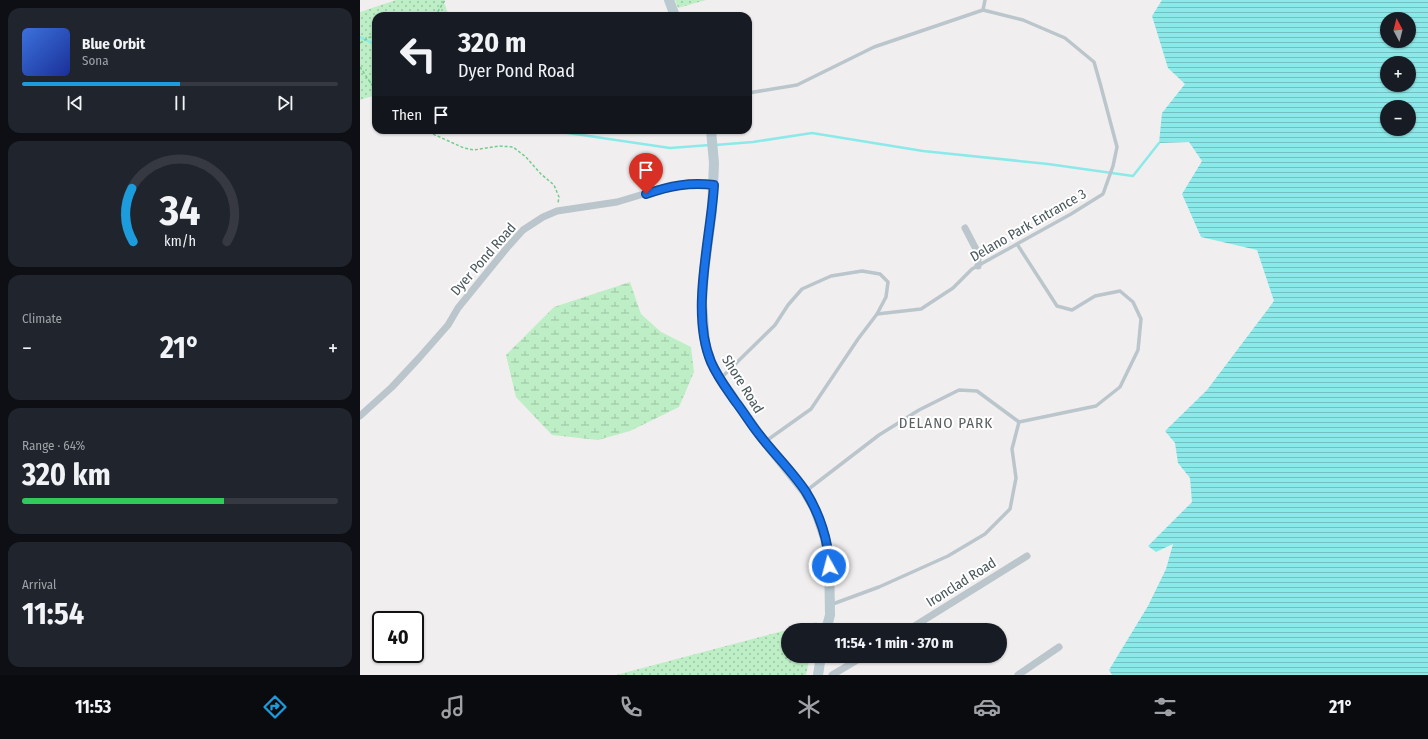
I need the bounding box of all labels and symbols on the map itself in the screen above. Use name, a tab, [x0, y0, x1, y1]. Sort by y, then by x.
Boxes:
north arrow	[1380, 12, 1416, 48]
pin	[629, 153, 663, 194]
street label: Delano Park Entrance 3	[967, 185, 1089, 266]
street label: Dyer Pond Road	[447, 219, 520, 299]
street label: Shore Road	[718, 352, 767, 417]
district label: DELANO PARK	[899, 414, 993, 432]
position arrow	[808, 545, 850, 587]
street label: Ironclad Road	[923, 554, 999, 611]
speed limit sign: 40	[372, 611, 424, 663]

